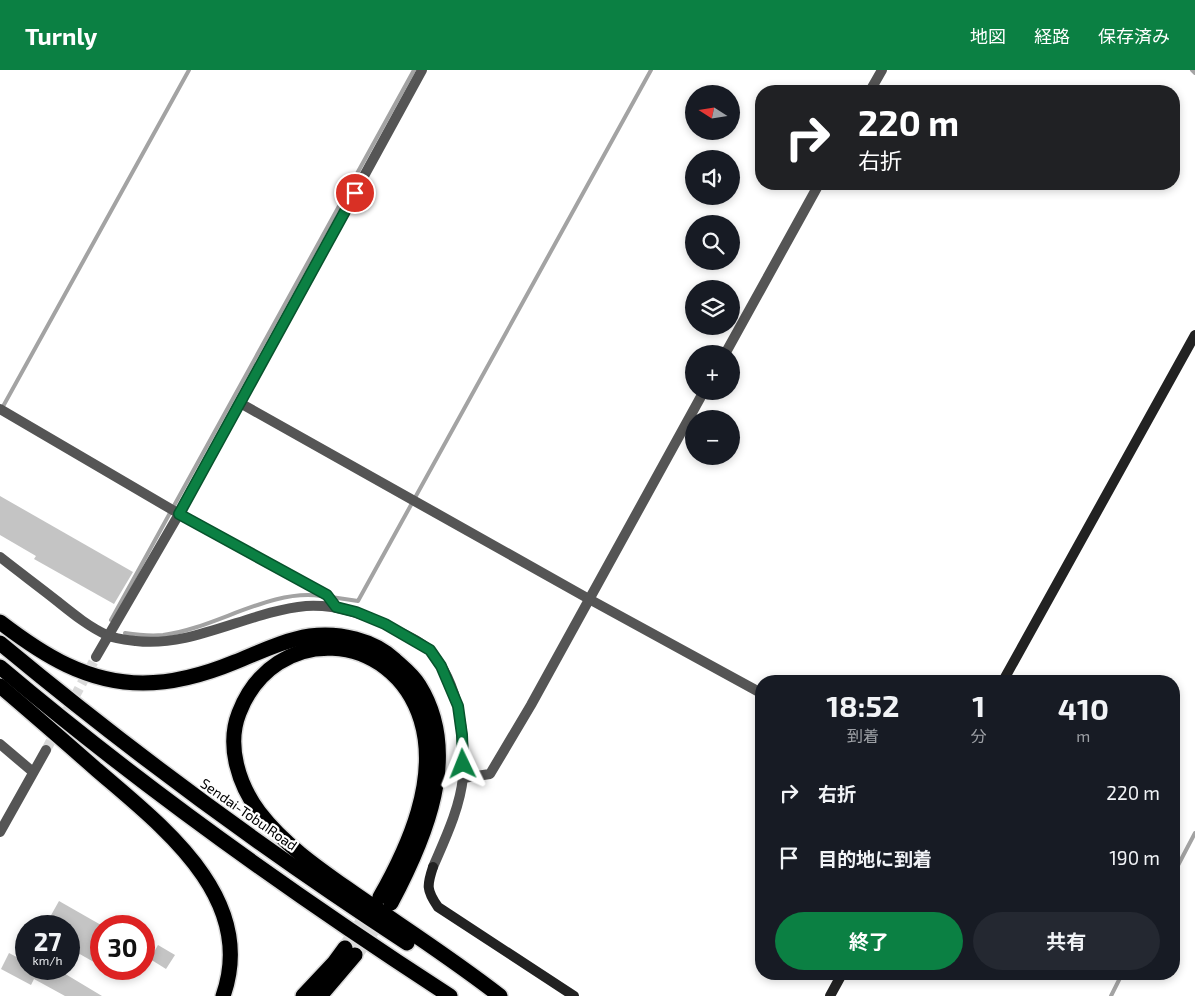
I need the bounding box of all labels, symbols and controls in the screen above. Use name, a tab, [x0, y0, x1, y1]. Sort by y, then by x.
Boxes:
text: Turnly	[25, 21, 97, 50]
text: 地図	[970, 25, 1006, 47]
text: 経路	[1034, 25, 1070, 47]
text: 保存済み	[1098, 25, 1170, 47]
north arrow	[685, 85, 740, 140]
map controls	[685, 85, 740, 465]
text: 220 m	[858, 101, 959, 143]
icon: right	[775, 105, 840, 170]
text: 右折	[858, 147, 902, 173]
button: sound	[685, 150, 740, 205]
pin	[334, 172, 376, 214]
icon: arrive	[341, 179, 369, 207]
button: search	[685, 215, 740, 270]
button: layers	[685, 280, 740, 335]
button: +	[685, 345, 740, 400]
button: −	[685, 410, 740, 465]
text: 18:52	[826, 687, 900, 723]
text: 1	[972, 687, 985, 723]
text: 410	[1058, 690, 1109, 726]
text: 到着	[847, 726, 879, 745]
text: 分	[971, 726, 987, 745]
text: m	[1076, 726, 1090, 745]
position arrow	[436, 737, 488, 789]
street label: Sendai-Tobu Road	[197, 774, 301, 854]
icon: right	[775, 779, 803, 807]
text: 220 m	[1106, 781, 1160, 804]
text: 右折	[818, 782, 856, 805]
icon: arrive	[775, 844, 803, 872]
text: 190 m	[1109, 846, 1160, 869]
text: 目的地に到着	[818, 847, 932, 870]
button: 終了	[775, 912, 963, 970]
button: 共有	[973, 912, 1160, 970]
speed limit sign: 30	[90, 915, 155, 980]
text: 27	[34, 926, 61, 956]
text: km/h	[33, 953, 62, 967]

